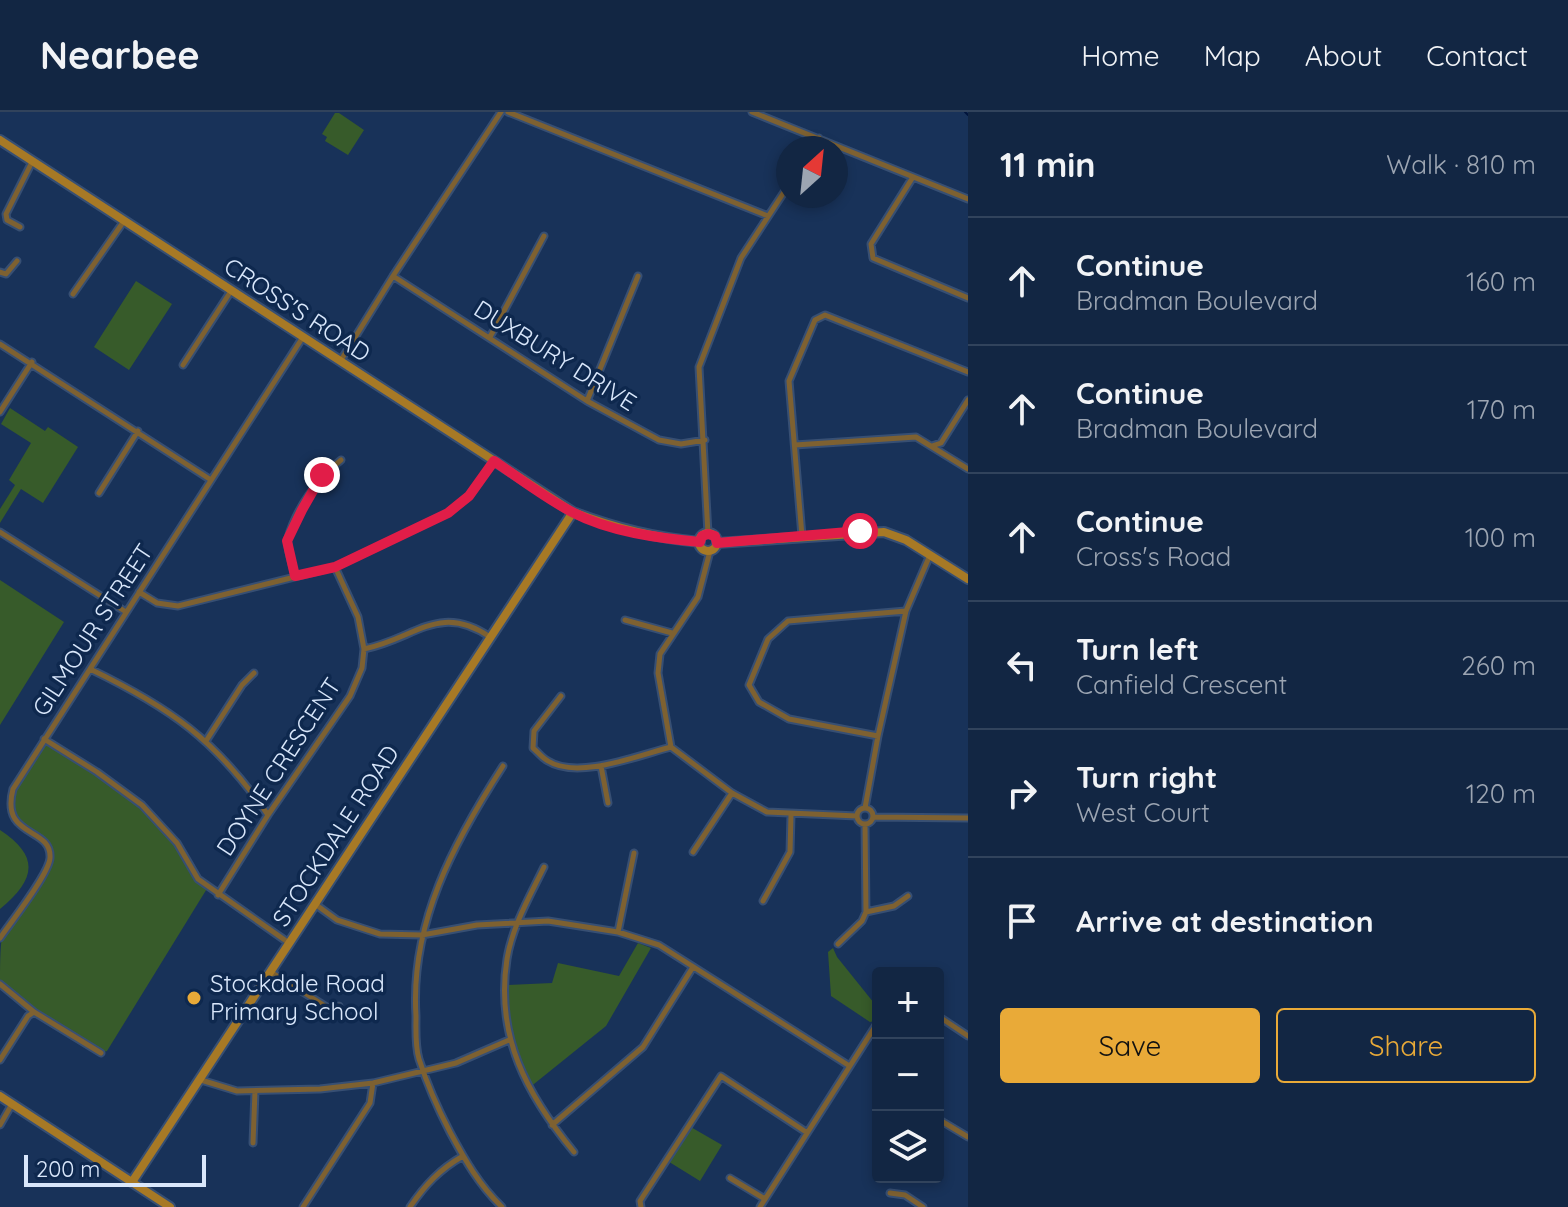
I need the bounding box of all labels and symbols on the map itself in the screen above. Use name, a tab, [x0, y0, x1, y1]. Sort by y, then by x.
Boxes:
north arrow	[776, 136, 848, 208]
street label: CROSS'S ROAD	[219, 251, 376, 368]
street label: DUXBURY DRIVE	[469, 293, 642, 417]
route end	[304, 457, 340, 493]
route start	[842, 513, 878, 549]
street label: GILMOUR STREET	[25, 538, 159, 721]
street label: DOYNE CRESCENT	[209, 672, 347, 861]
street label: STOCKDALE ROAD	[265, 739, 405, 932]
place label: Stockdale Road Primary School	[210, 968, 385, 1026]
marker: Stockdale Road Primary School	[185, 989, 203, 1007]
scale bar	[24, 1151, 206, 1187]

